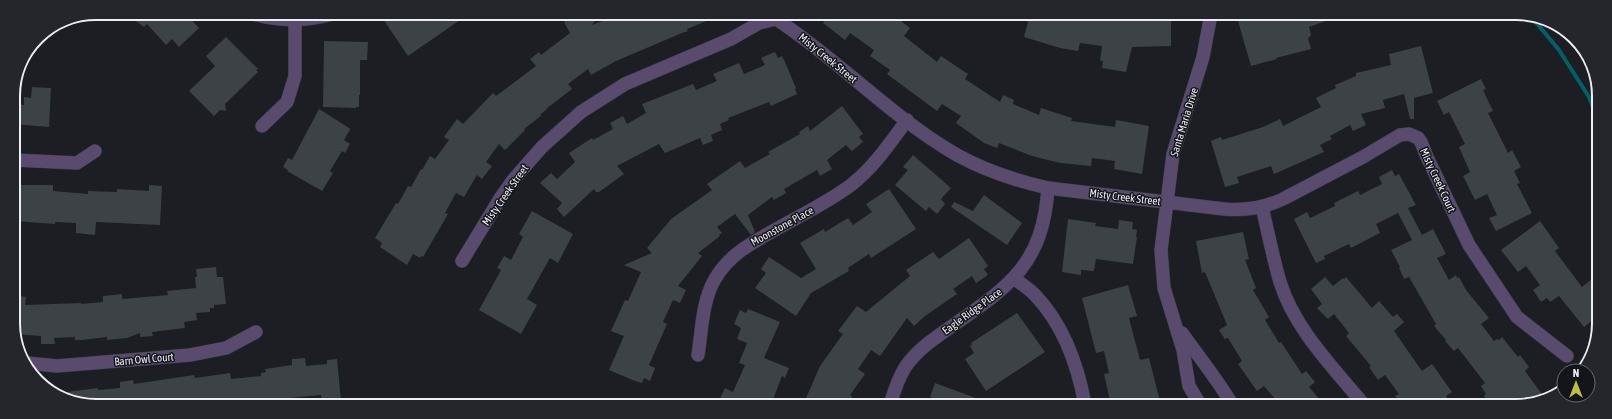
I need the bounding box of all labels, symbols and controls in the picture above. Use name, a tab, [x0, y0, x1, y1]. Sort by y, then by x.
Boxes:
street label: Misty Creek Street	[796, 31, 860, 85]
street label: Santa Maria Drive	[1168, 86, 1200, 158]
street label: Misty Creek Court	[1418, 146, 1458, 214]
street label: Misty Creek Street	[480, 162, 530, 228]
street label: Misty Creek Street	[1089, 187, 1161, 207]
street label: Moonstone Place	[749, 204, 815, 248]
street label: Eagle Ridge Place	[940, 285, 1004, 337]
street label: Barn Owl Court	[114, 350, 174, 368]
north arrow	[1556, 363, 1596, 403]
text: N	[1573, 367, 1579, 379]

